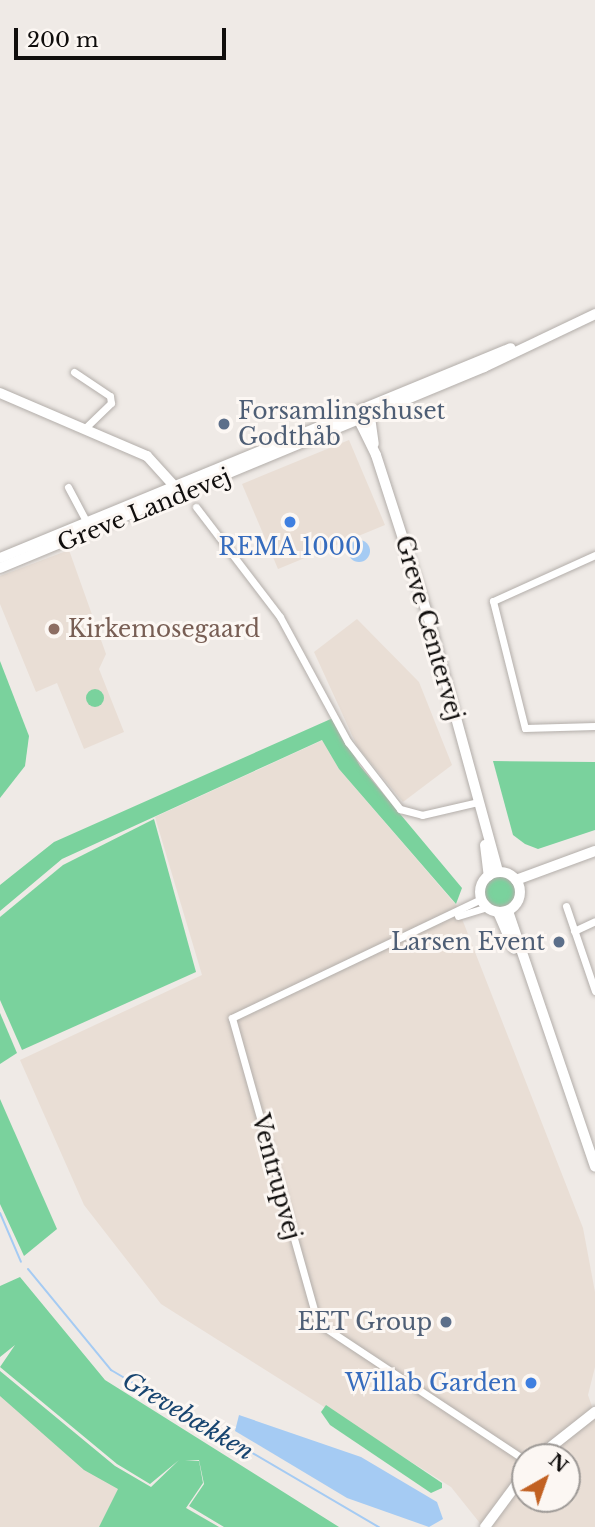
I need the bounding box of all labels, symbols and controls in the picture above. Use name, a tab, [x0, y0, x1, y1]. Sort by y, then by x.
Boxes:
scale bar	[18, 14, 229, 58]
text: 200 m	[27, 27, 98, 53]
place label: Forsamlingshuset Godthåb	[238, 397, 445, 451]
marker: Forsamlingshuset Godthåb	[216, 416, 232, 432]
street label: Greve Landevej	[53, 463, 235, 557]
marker: REMA 1000	[282, 514, 298, 530]
street label: Greve Centervej	[389, 532, 469, 724]
place label: REMA 1000	[218, 533, 362, 561]
place label: Kirkemosegaard	[68, 615, 260, 643]
marker: Kirkemosegaard	[46, 621, 62, 637]
place label: Larsen Event	[391, 928, 545, 956]
marker: Larsen Event	[551, 934, 567, 950]
street label: Ventrupvej	[246, 1111, 306, 1243]
place label: EET Group	[297, 1308, 432, 1336]
marker: EET Group	[438, 1314, 454, 1330]
water label: Grevebækken	[117, 1366, 259, 1466]
place label: Willab Garden	[345, 1369, 517, 1397]
marker: Willab Garden	[523, 1375, 539, 1391]
north arrow	[511, 1443, 581, 1513]
text: N	[544, 1449, 573, 1478]

